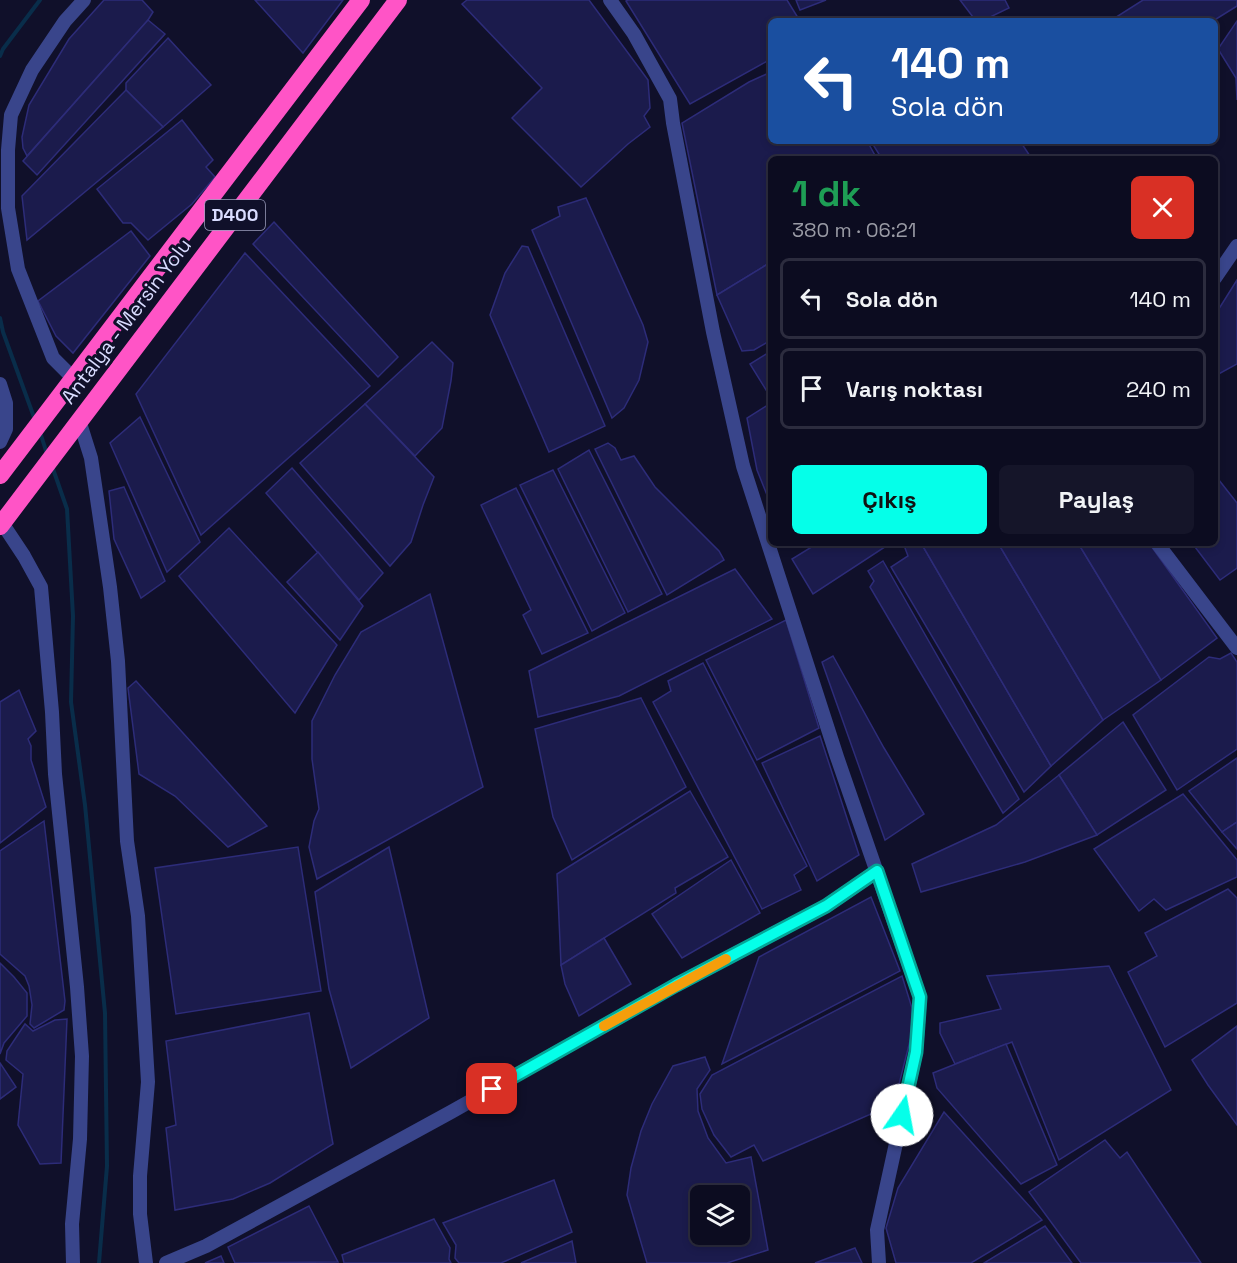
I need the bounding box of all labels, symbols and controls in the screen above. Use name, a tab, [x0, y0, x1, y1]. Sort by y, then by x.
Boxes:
text: 140 m	[891, 37, 1010, 90]
icon: left	[792, 42, 870, 120]
text: Sola dön	[891, 89, 1004, 124]
text: 1 dk	[792, 171, 861, 217]
button: close	[1131, 176, 1194, 239]
road number: D400	[205, 200, 265, 230]
text: 380 m · 06:21	[792, 217, 916, 243]
street label: Antalya - Mersin Yolu	[55, 233, 197, 409]
icon: left	[795, 282, 828, 315]
text: Sola dön	[846, 285, 938, 313]
text: 140 m	[1129, 285, 1191, 313]
icon: arrive	[795, 372, 828, 405]
text: Varış noktası	[846, 375, 983, 403]
text: 240 m	[1126, 375, 1191, 403]
button: Çıkış	[792, 465, 987, 534]
button: Paylaş	[999, 465, 1194, 534]
pin	[466, 1063, 517, 1114]
icon: arrive	[475, 1072, 508, 1105]
position arrow	[870, 1083, 934, 1147]
map controls	[690, 1185, 750, 1245]
button: layers	[690, 1185, 750, 1245]

